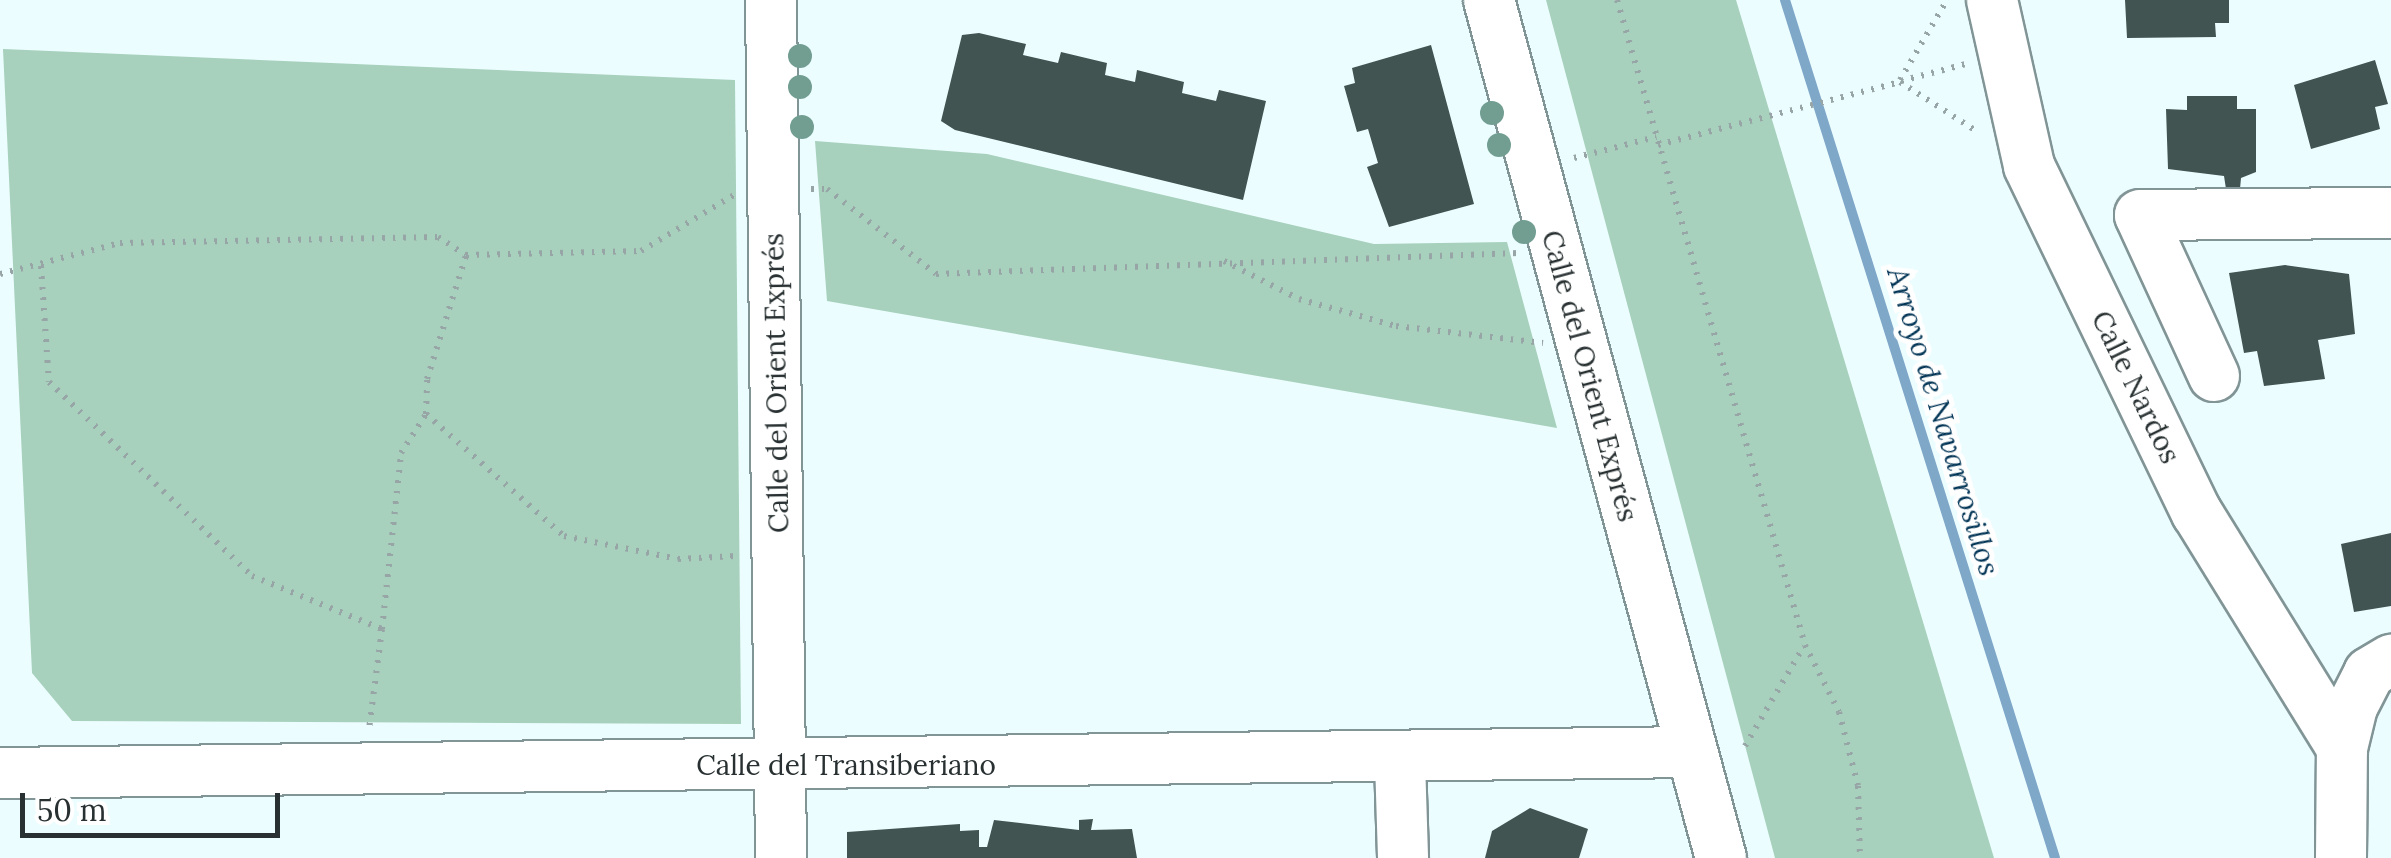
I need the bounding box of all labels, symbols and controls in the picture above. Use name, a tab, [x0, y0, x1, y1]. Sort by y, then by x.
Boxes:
street label: Calle del Orient Exprés	[1535, 227, 1645, 525]
street label: Calle del Orient Exprés	[757, 233, 795, 533]
water label: Arroyo de Navarrosillos	[1880, 262, 2008, 580]
street label: Calle Nardos	[2085, 305, 2187, 469]
street label: Calle del Transiberiano	[696, 748, 996, 782]
scale bar	[25, 773, 285, 835]
text: 50 m	[37, 791, 107, 829]

